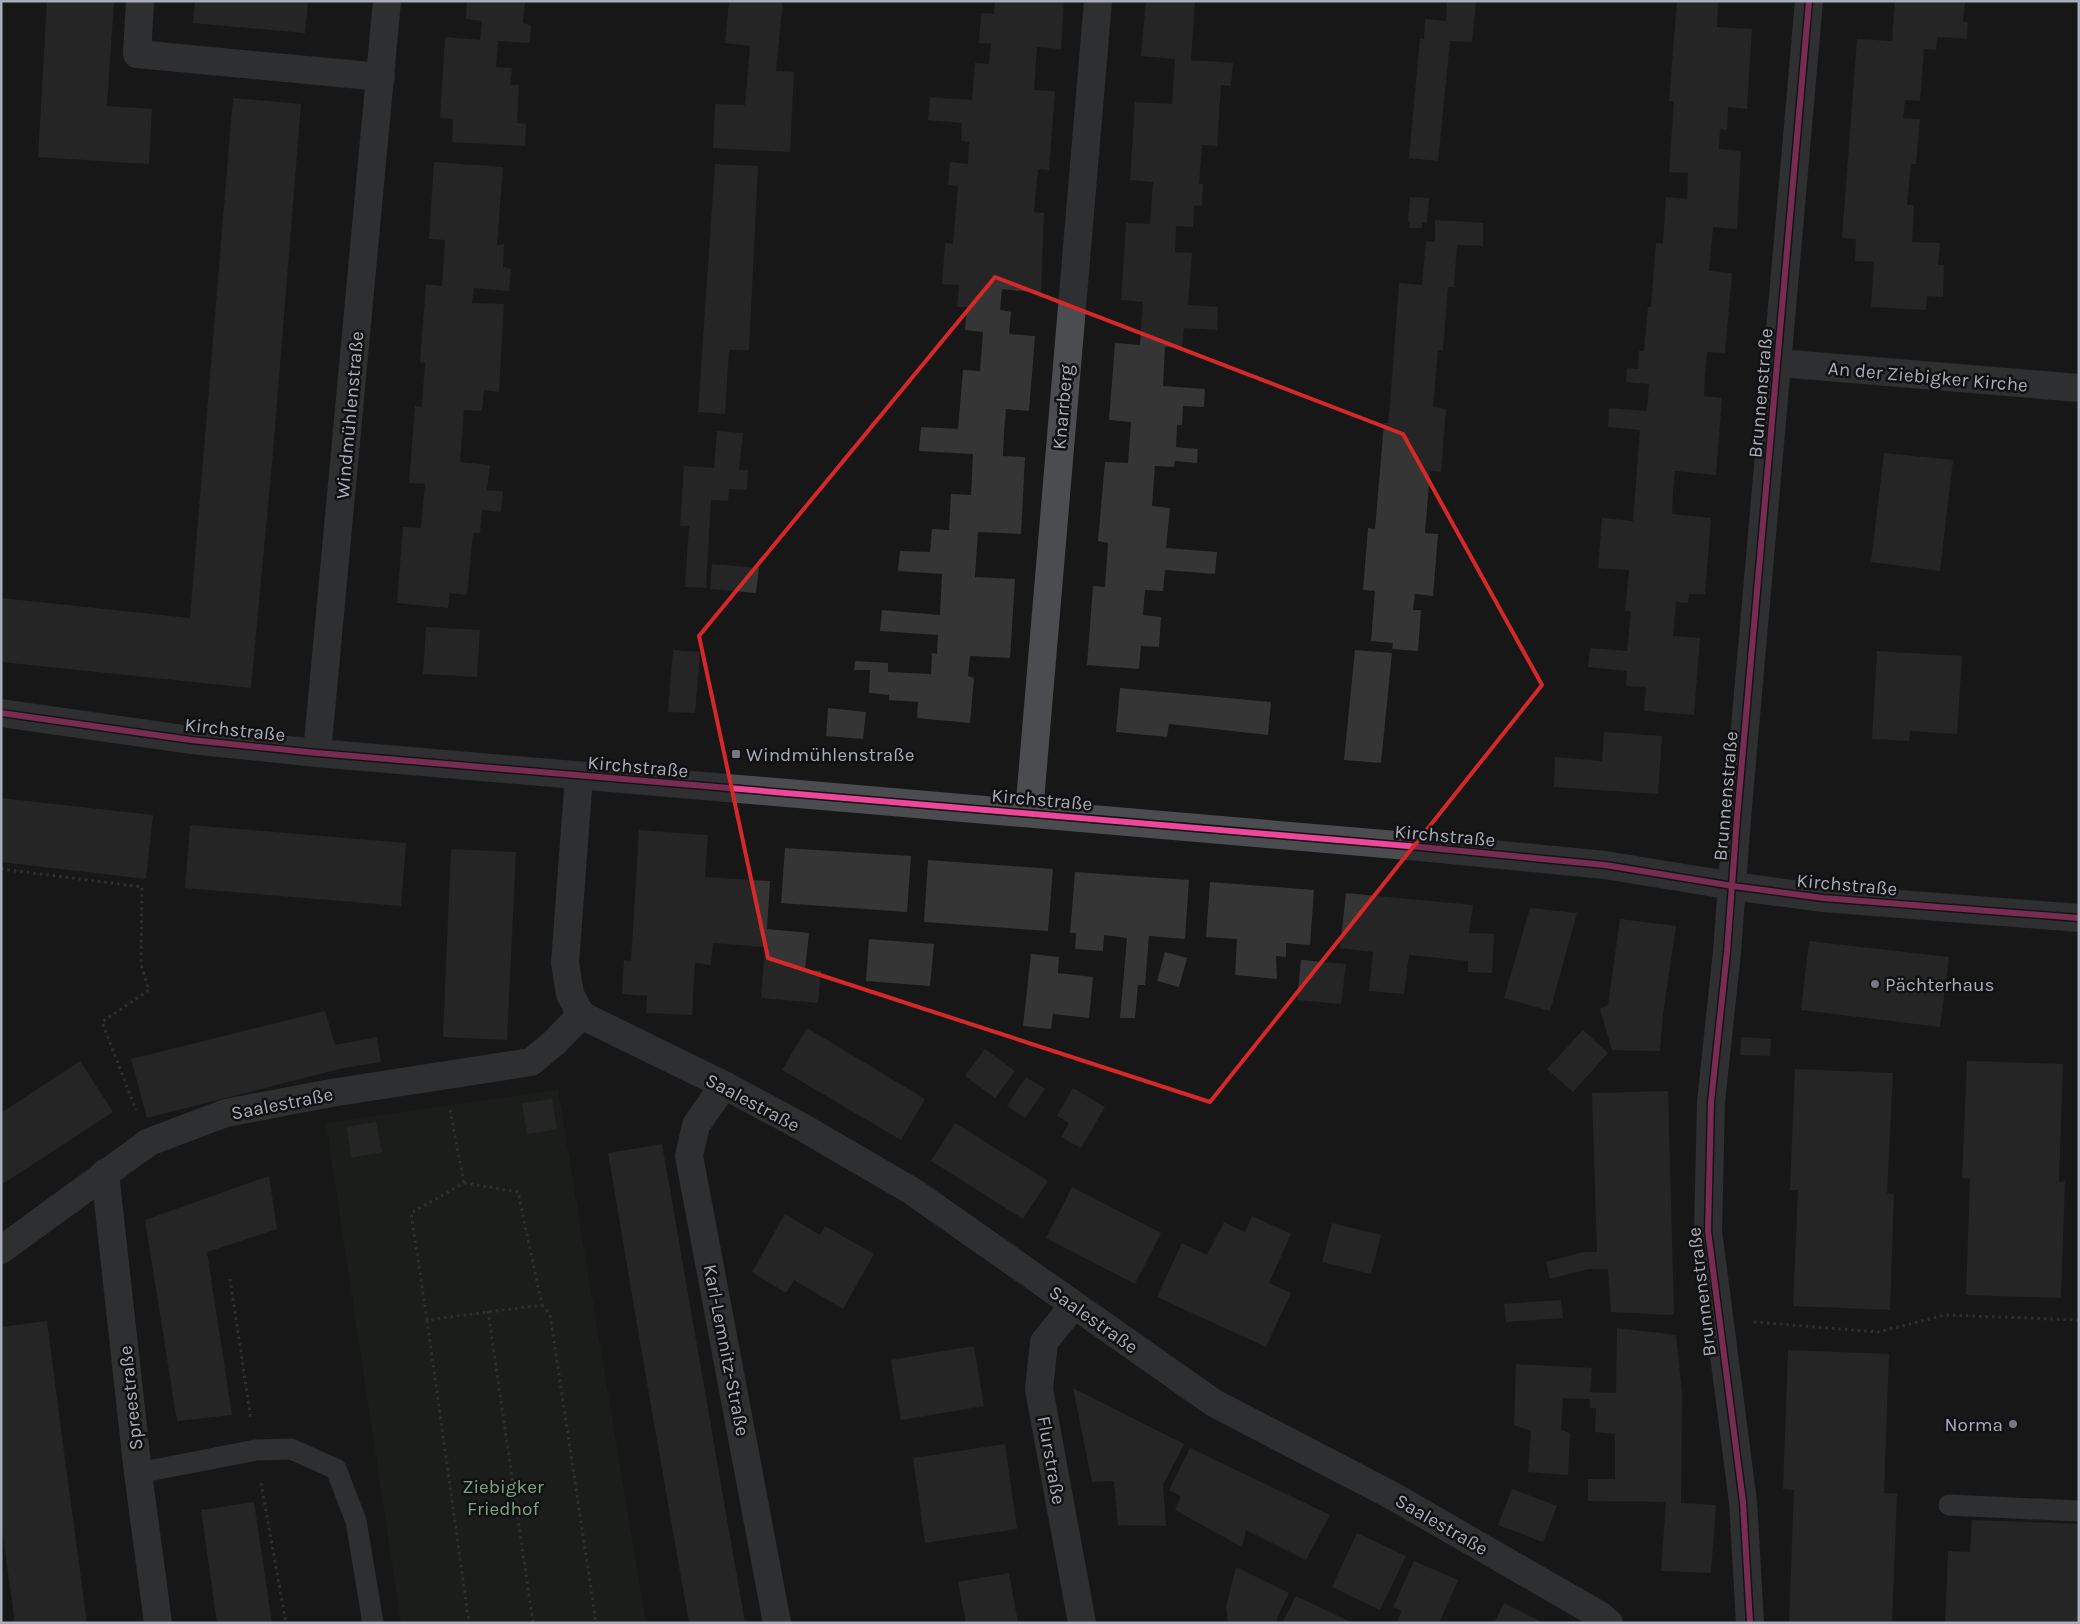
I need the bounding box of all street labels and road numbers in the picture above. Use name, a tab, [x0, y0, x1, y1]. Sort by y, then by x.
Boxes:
street label: Brunnenstraße	[1744, 327, 1778, 459]
street label: Windmühlenstraße	[332, 330, 368, 500]
street label: An der Ziebigker Kirche	[1827, 357, 2029, 397]
street label: Knarrberg	[1048, 363, 1078, 451]
street label: Kirchstraße	[183, 714, 286, 746]
street label: Brunnenstraße	[1709, 730, 1743, 862]
street label: Kirchstraße	[587, 752, 689, 782]
street label: Kirchstraße	[991, 785, 1093, 815]
street label: Kirchstraße	[1394, 821, 1496, 851]
street label: Kirchstraße	[1796, 870, 1898, 900]
street label: Saalestraße	[702, 1069, 803, 1137]
street label: Saalestraße	[229, 1083, 335, 1125]
street label: Brunnenstraße	[1683, 1226, 1721, 1358]
street label: Karl-Lemnitz-Straße	[699, 1262, 753, 1438]
street label: Saalestraße	[1045, 1281, 1142, 1358]
street label: Spreestraße	[115, 1345, 147, 1451]
street label: Flurstraße	[1032, 1414, 1070, 1506]
street label: Saalestraße	[1391, 1489, 1492, 1560]

